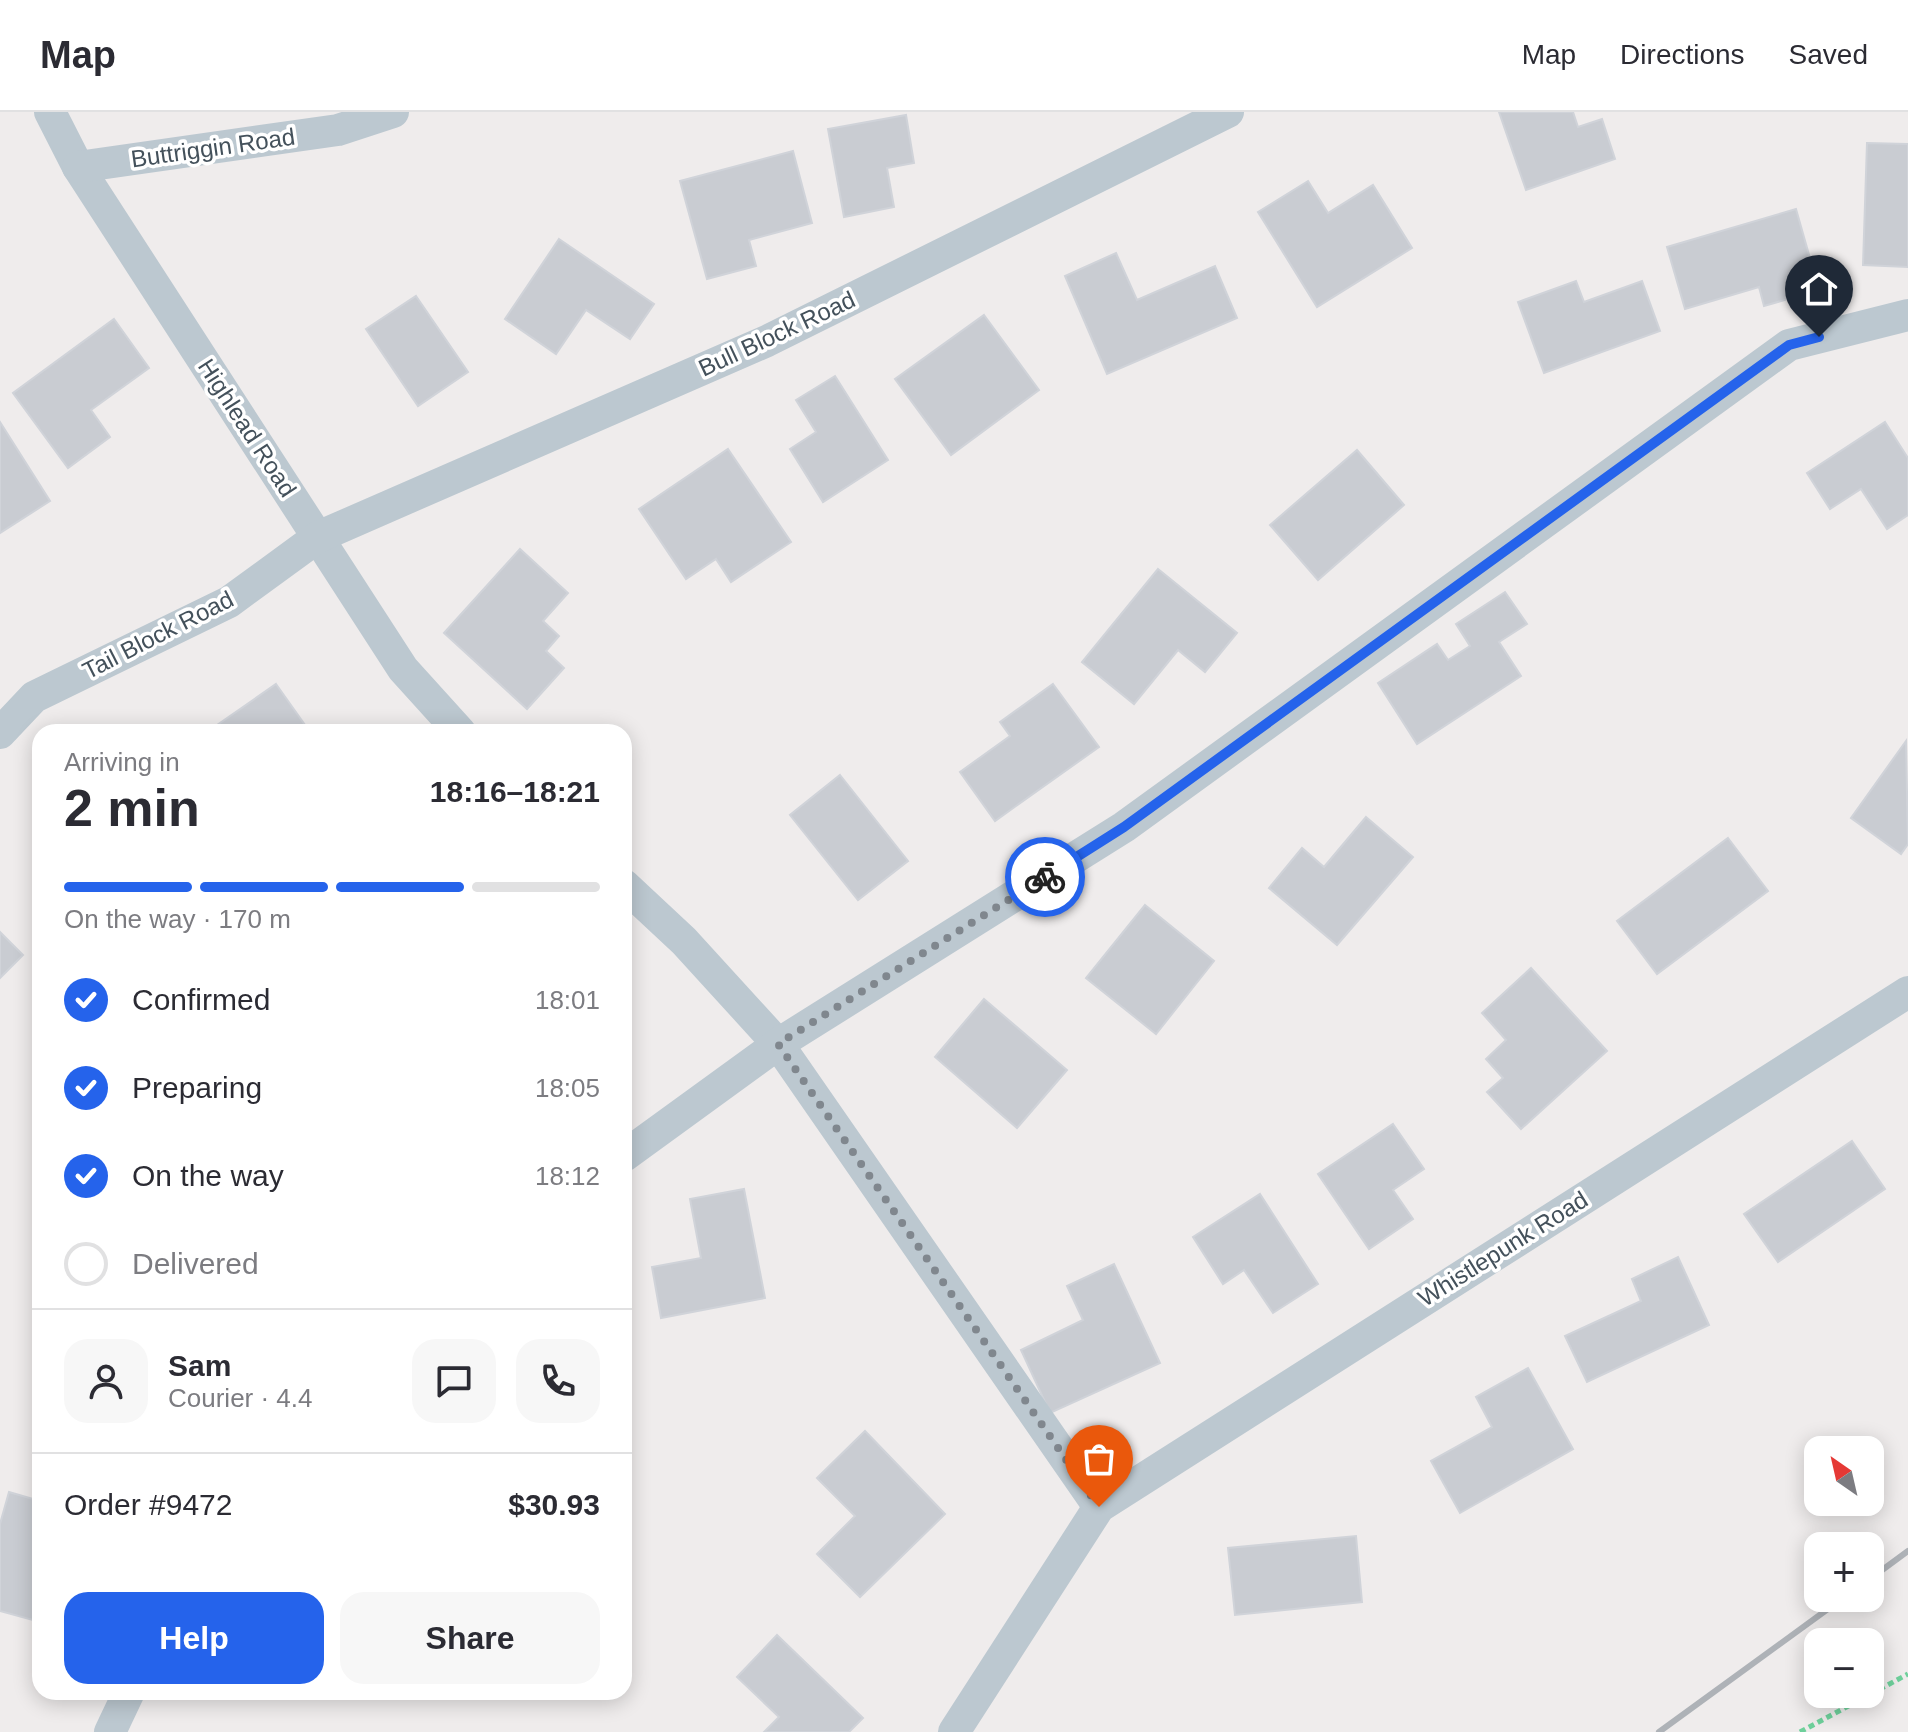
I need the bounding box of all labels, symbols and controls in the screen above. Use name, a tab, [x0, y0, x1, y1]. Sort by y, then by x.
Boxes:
text: Map	[40, 34, 116, 76]
text: Map	[1522, 39, 1576, 70]
text: Directions	[1620, 39, 1745, 70]
text: Saved	[1789, 39, 1868, 70]
street label: Buttriggin Road	[129, 123, 297, 172]
pin	[1785, 255, 1853, 337]
icon: home	[1797, 267, 1841, 311]
street label: Bull Block Road	[694, 286, 859, 382]
street label: Highlead Road	[193, 354, 302, 502]
street label: Tail Block Road	[78, 585, 238, 684]
text: Arriving in	[64, 747, 180, 777]
text: 18:16–18:21	[430, 775, 600, 808]
text: 2 min	[64, 779, 200, 837]
courier	[1005, 837, 1085, 917]
icon: bike	[1023, 855, 1067, 899]
text: On the way · 170 m	[64, 904, 291, 934]
icon: check	[64, 978, 108, 1022]
text: Confirmed	[132, 983, 270, 1016]
text: 18:01	[535, 985, 600, 1015]
icon: check	[64, 1066, 108, 1110]
text: Preparing	[132, 1071, 262, 1104]
text: 18:05	[535, 1073, 600, 1103]
icon: check	[64, 1154, 108, 1198]
text: On the way	[132, 1159, 284, 1192]
text: 18:12	[535, 1161, 600, 1191]
street label: Whistlepunk Road	[1413, 1186, 1592, 1312]
text: Delivered	[132, 1247, 259, 1280]
button: person	[64, 1339, 148, 1423]
button: chat	[412, 1339, 496, 1423]
button: phone	[516, 1339, 600, 1423]
text: Sam	[168, 1349, 231, 1382]
text: Courier · 4.4	[168, 1383, 313, 1413]
pin	[1065, 1425, 1133, 1507]
north arrow	[1804, 1436, 1884, 1516]
map controls	[1804, 1436, 1884, 1708]
icon: bag	[1077, 1437, 1121, 1481]
text: Order #9472	[64, 1488, 232, 1521]
text: $30.93	[508, 1488, 600, 1521]
button: +	[1804, 1532, 1884, 1612]
button: Help	[64, 1592, 324, 1684]
button: Share	[340, 1592, 600, 1684]
button: −	[1804, 1628, 1884, 1708]

